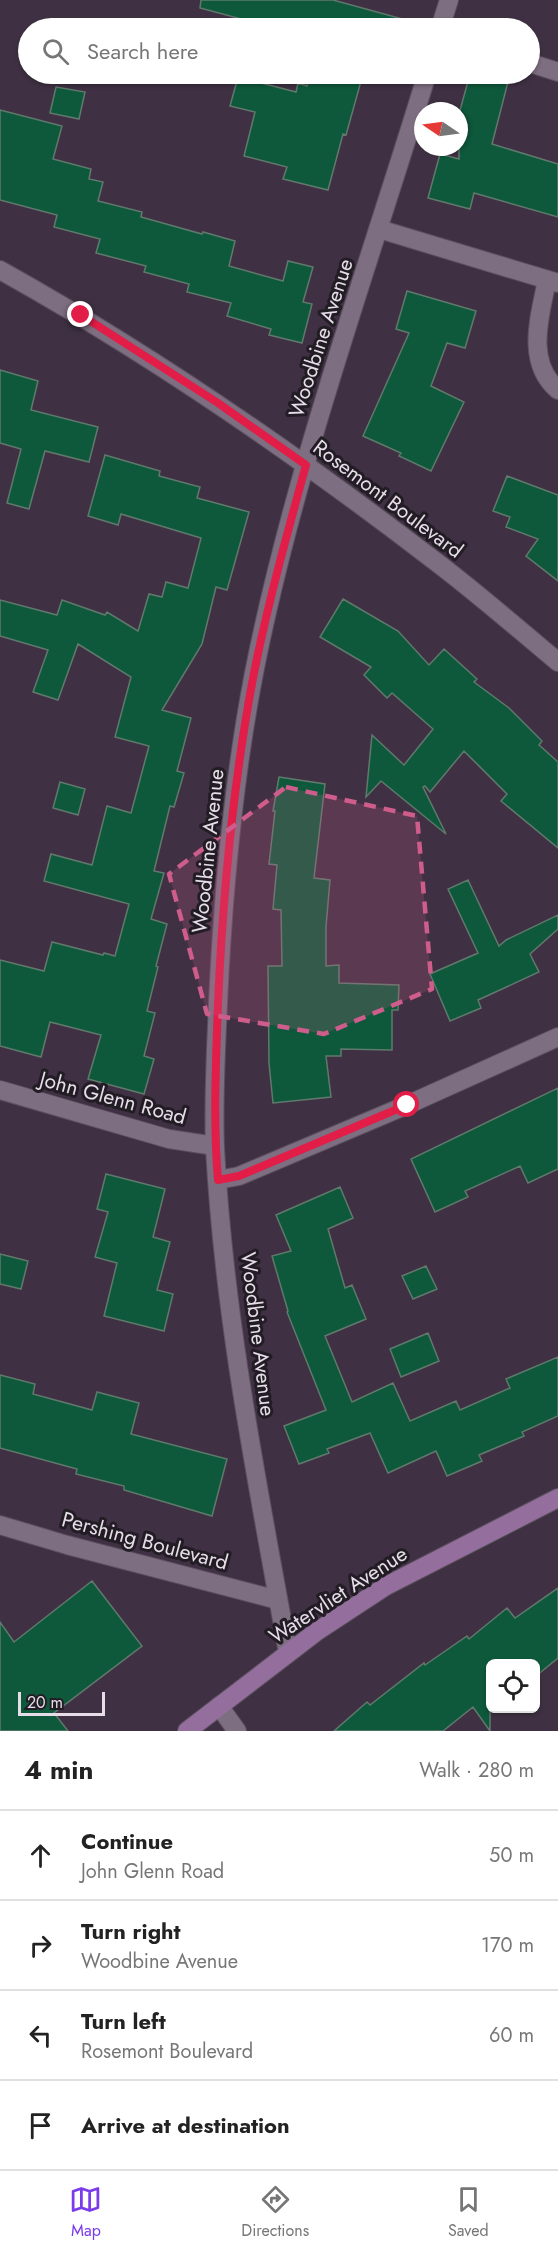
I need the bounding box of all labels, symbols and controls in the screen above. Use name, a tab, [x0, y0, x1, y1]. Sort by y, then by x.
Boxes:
search box	[18, 18, 540, 84]
icon: search	[39, 35, 72, 68]
text: Search here	[87, 35, 198, 67]
north arrow	[414, 102, 468, 156]
street label: Woodbine Avenue	[281, 255, 361, 421]
route end	[67, 301, 93, 327]
street label: Rosemont Boulevard	[307, 433, 469, 565]
street label: Woodbine Avenue	[184, 767, 232, 935]
street label: John Glenn Road	[34, 1063, 190, 1132]
route start	[393, 1091, 419, 1117]
street label: Woodbine Avenue	[233, 1250, 283, 1418]
street label: Pershing Boulevard	[58, 1504, 232, 1578]
street label: Watervliet Avenue	[263, 1539, 413, 1651]
map controls	[486, 1659, 540, 1713]
button: locate	[486, 1659, 540, 1713]
scale bar	[18, 1689, 105, 1716]
text: 20 m	[27, 1691, 63, 1714]
text: 4 min	[24, 1751, 93, 1789]
text: Walk · 280 m	[419, 1756, 534, 1785]
text: Continue	[81, 1825, 173, 1857]
icon: ahead	[24, 1839, 57, 1872]
text: 50 m	[489, 1841, 534, 1870]
text: John Glenn Road	[81, 1857, 224, 1886]
text: Turn right	[81, 1915, 181, 1947]
icon: right	[24, 1929, 57, 1962]
text: 170 m	[481, 1931, 534, 1960]
text: Woodbine Avenue	[81, 1947, 238, 1976]
text: Turn left	[81, 2005, 166, 2037]
icon: left	[24, 2019, 57, 2052]
text: 60 m	[489, 2021, 534, 2050]
text: Rosemont Boulevard	[81, 2037, 253, 2066]
icon: arrive	[24, 2109, 57, 2142]
text: Arrive at destination	[81, 2109, 290, 2141]
tab: Map	[69, 2183, 102, 2242]
tab: Directions	[241, 2183, 309, 2242]
tab: Saved	[448, 2183, 489, 2242]

